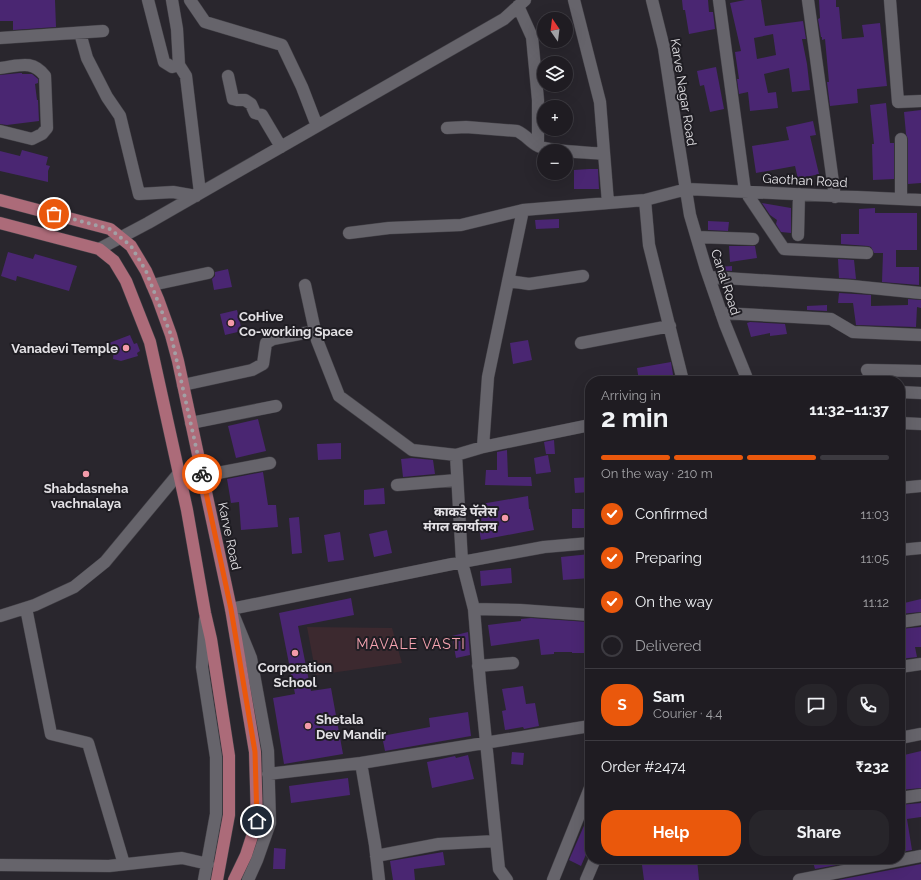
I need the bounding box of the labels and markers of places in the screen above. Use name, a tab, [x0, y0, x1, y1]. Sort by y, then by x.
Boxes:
pin	[37, 197, 71, 231]
place label: CoHive Co-working Space	[239, 309, 353, 339]
marker: CoHive Co-working Space	[226, 318, 236, 328]
place label: Vanadevi Temple	[11, 341, 118, 356]
marker: Vanadevi Temple	[121, 343, 131, 353]
marker: Shabdasneha vachnalaya	[81, 469, 91, 479]
place label: Shabdasneha vachnalaya	[44, 481, 129, 511]
place label: काकडे पॅलेस मंगल कार्यालय	[423, 504, 498, 534]
marker: काकडे पॅलेस मंगल कार्यालय	[500, 513, 510, 523]
marker: Corporation School	[290, 648, 300, 658]
place label: Corporation School	[258, 660, 332, 690]
place label: Shetala Dev Mandir	[316, 712, 386, 742]
marker: Shetala Dev Mandir	[303, 721, 313, 731]
pin	[240, 804, 274, 838]

